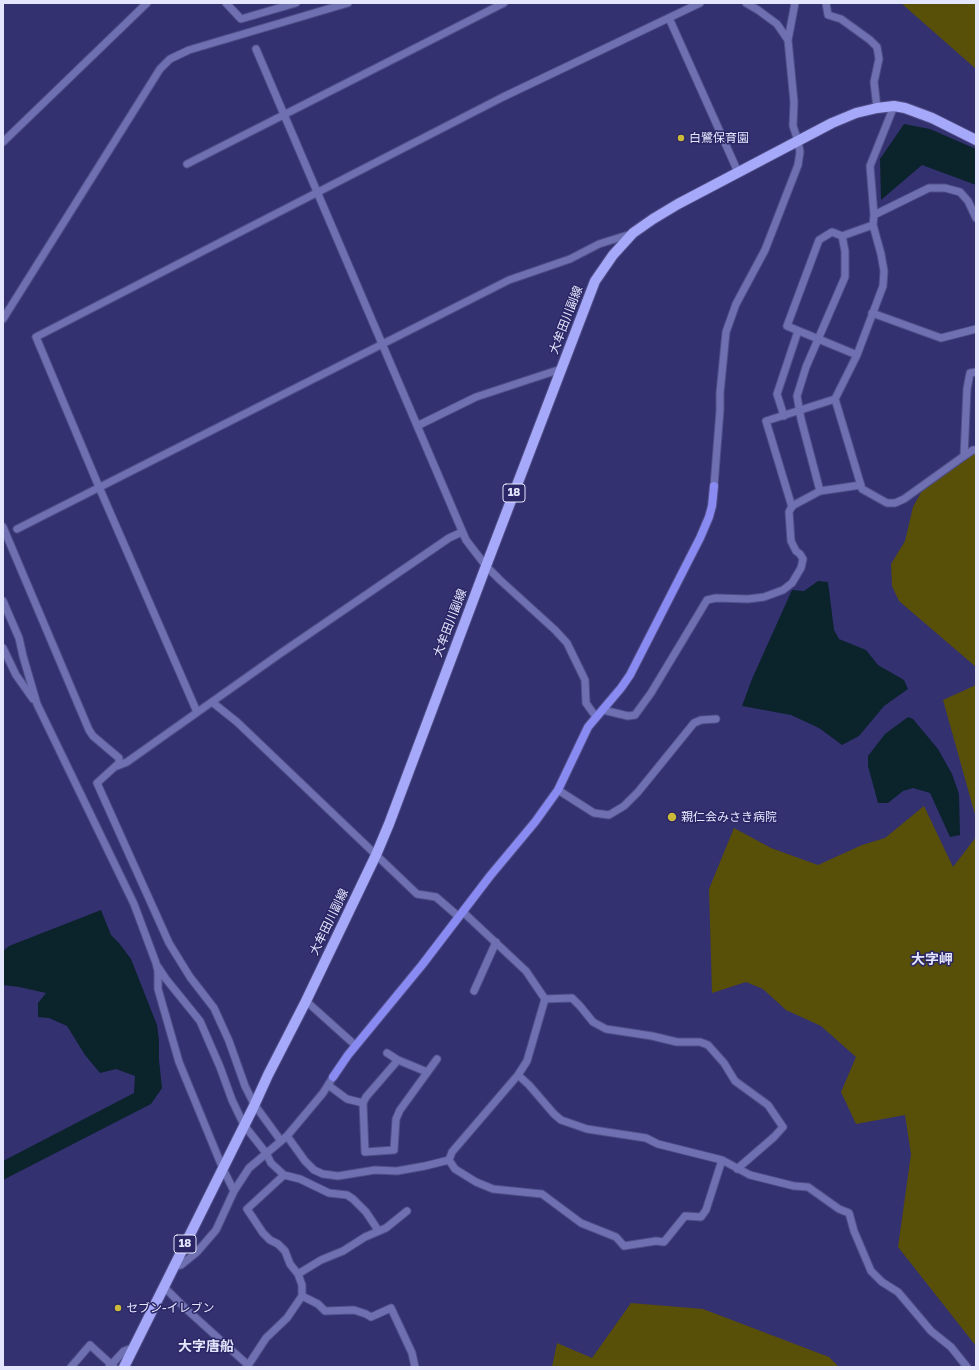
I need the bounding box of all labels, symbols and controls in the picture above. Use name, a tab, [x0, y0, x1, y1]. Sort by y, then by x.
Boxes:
place label: 白鷺保育園	[689, 131, 749, 145]
marker: 白鷺保育園	[676, 133, 686, 143]
street label: 大牟田川副線	[546, 284, 586, 356]
road number: 18	[503, 484, 525, 502]
street label: 大牟田川副線	[430, 587, 470, 659]
place label: 親仁会みさき病院	[681, 810, 777, 824]
marker: 親仁会みさき病院	[666, 811, 678, 823]
street label: 大牟田川副線	[307, 886, 351, 958]
district label: 大字岬	[911, 952, 953, 968]
road number: 18	[174, 1235, 196, 1253]
place label: セブン-イレブン	[126, 1301, 215, 1315]
marker: セブン-イレブン	[113, 1303, 123, 1313]
district label: 大字唐船	[178, 1339, 234, 1355]

